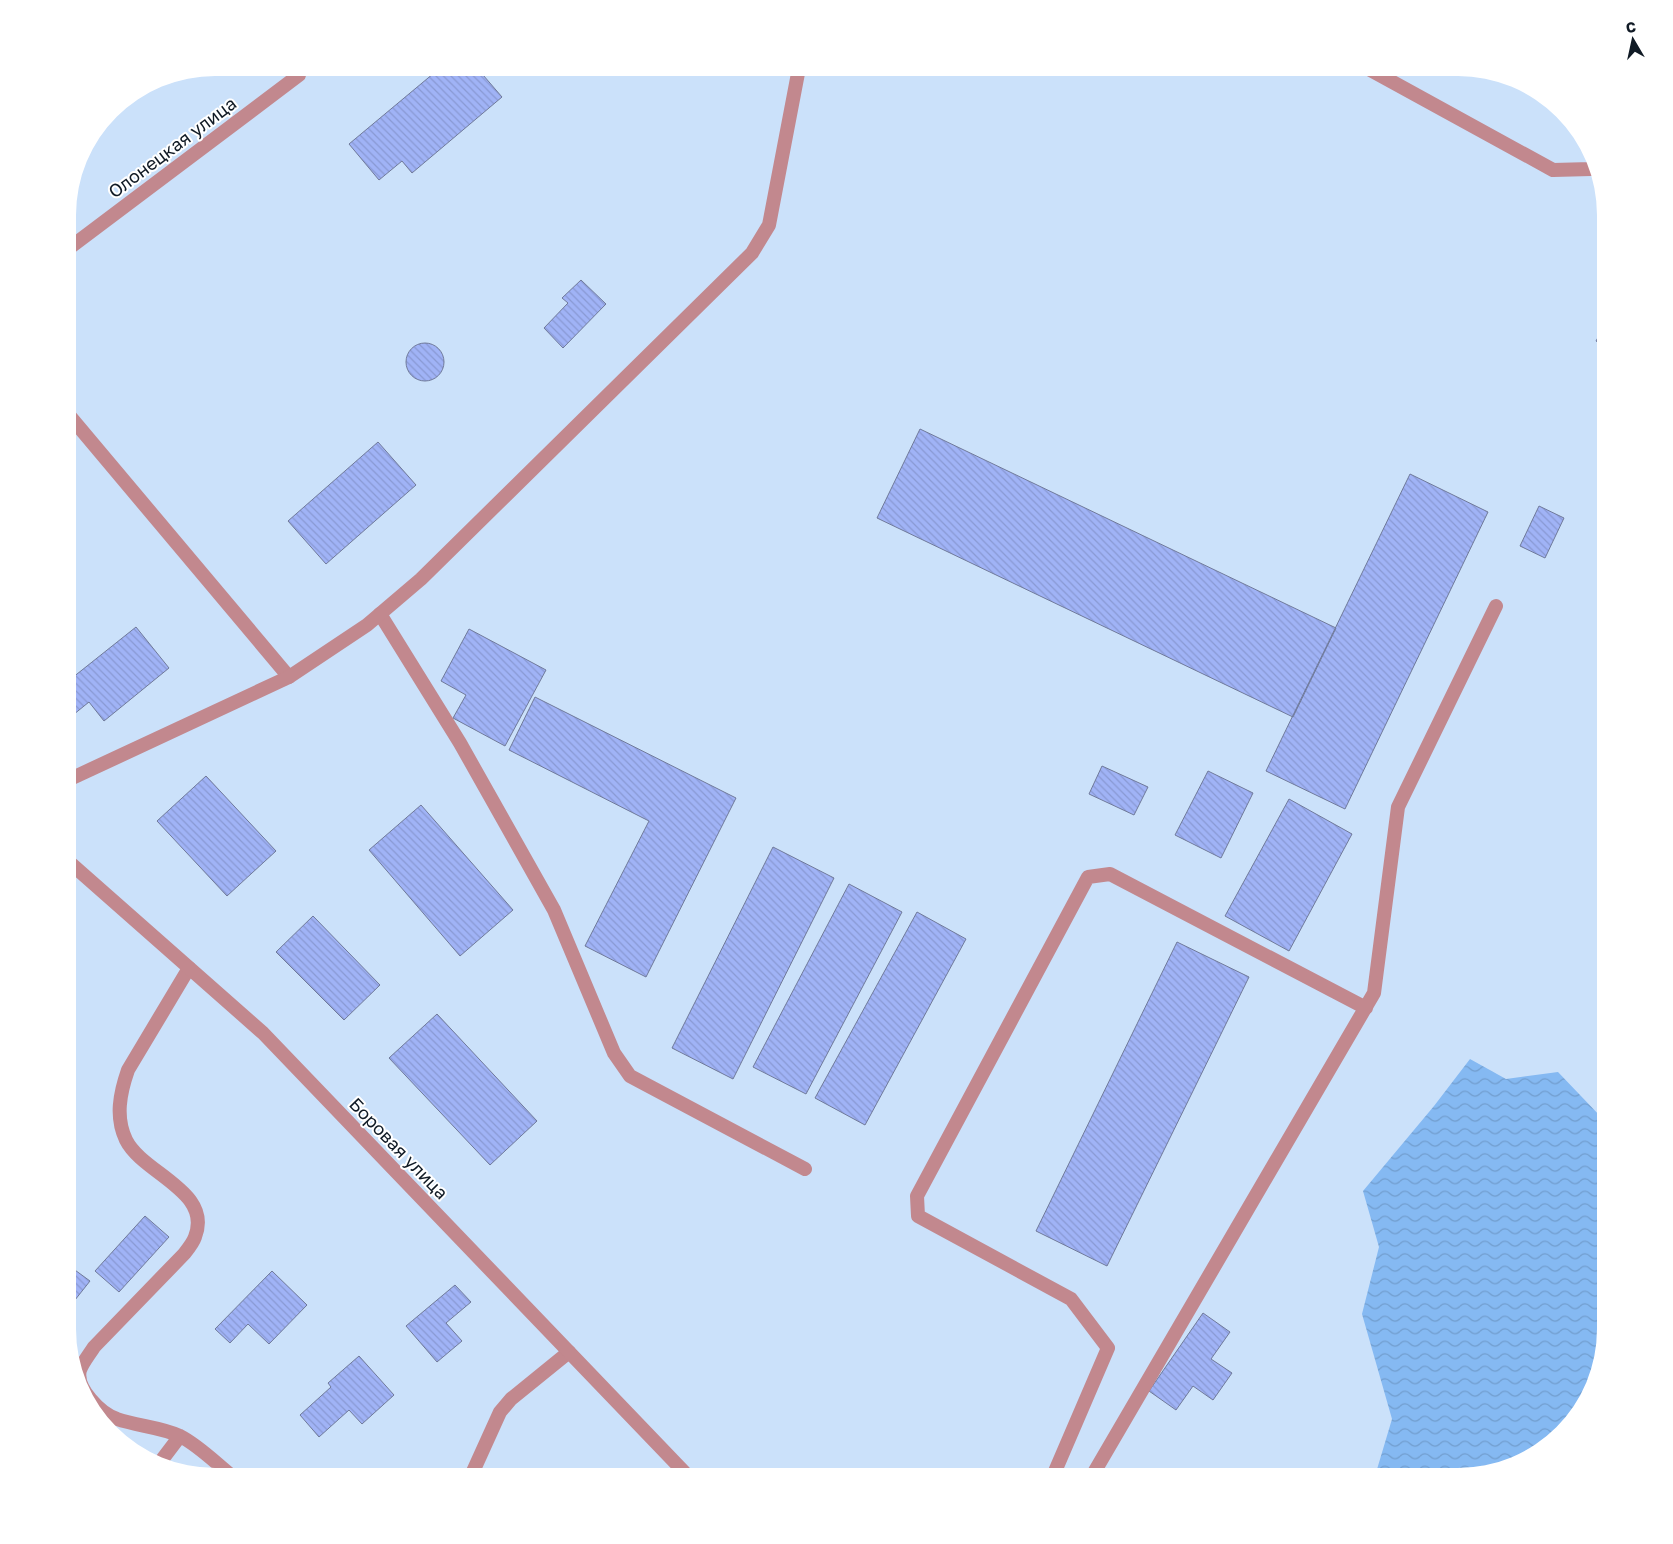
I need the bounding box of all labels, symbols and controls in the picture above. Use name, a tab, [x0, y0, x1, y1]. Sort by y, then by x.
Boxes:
north arrow	[1608, 15, 1658, 65]
text: С	[1625, 17, 1637, 36]
street label: Олонецкая улица	[104, 92, 240, 202]
street label: Боровая улица	[345, 1093, 453, 1203]

